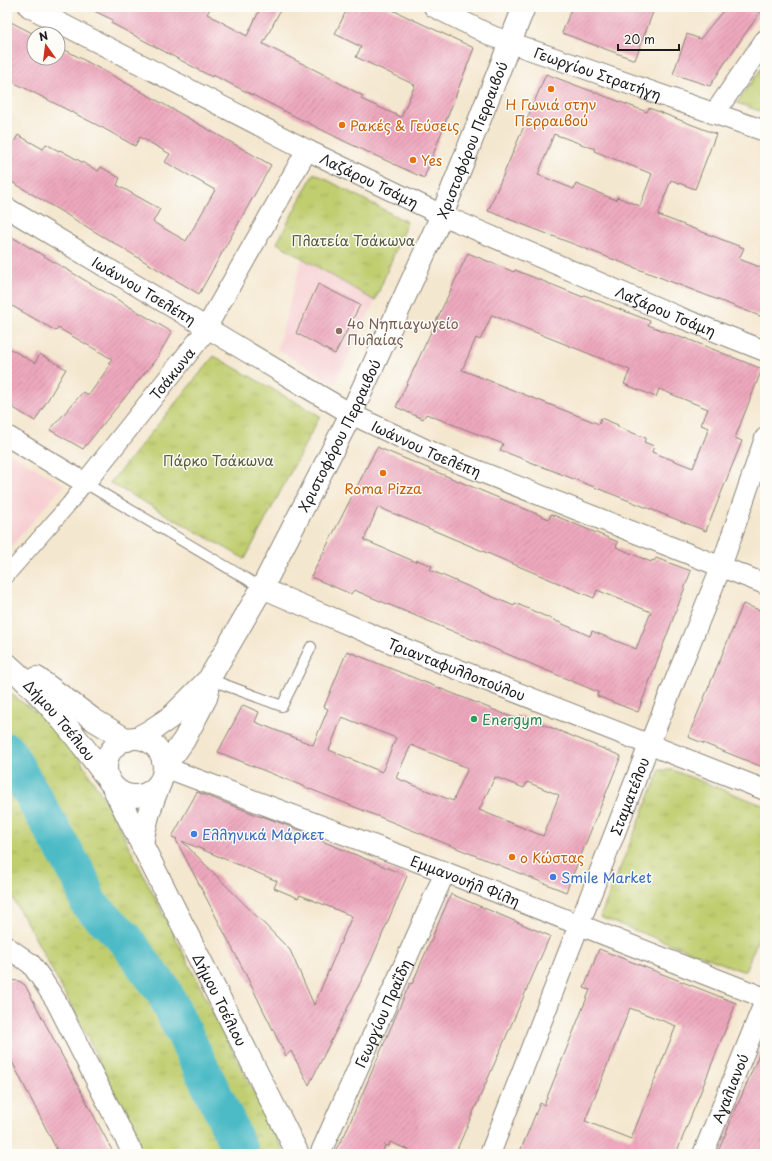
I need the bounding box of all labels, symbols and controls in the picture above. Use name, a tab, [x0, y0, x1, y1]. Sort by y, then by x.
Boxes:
north arrow	[26, 26, 66, 66]
text: N	[37, 26, 50, 45]
scale bar	[618, 26, 679, 52]
text: 20 m	[624, 30, 655, 48]
street label: Γεωργίου Στρατήγη	[531, 41, 664, 105]
street label: Χριστοφόρου Περραιβού	[431, 58, 512, 222]
marker: Η Γωνιά στην Περραιβού	[546, 84, 556, 94]
place label: Η Γωνιά στην Περραιβού	[505, 94, 597, 131]
place label: Ρακές & Γεύσεις	[350, 115, 459, 136]
marker: Ρακές & Γεύσεις	[337, 120, 347, 130]
street label: Λαζάρου Τσάμη	[317, 147, 422, 213]
place label: Yes	[421, 150, 442, 171]
marker: Yes	[408, 155, 418, 165]
park label: Πλατεία Τσάκωνα	[291, 230, 415, 251]
street label: Ιωάννου Τσελέπη	[88, 251, 200, 330]
street label: Λαζάρου Τσάμη	[612, 281, 719, 341]
place label: 4ο Νηπιαγωγείο Πυλαίας	[347, 313, 459, 350]
marker: 4ο Νηπιαγωγείο Πυλαίας	[334, 326, 344, 336]
street label: Τσάκωνα	[145, 343, 200, 404]
street label: Χριστοφόρου Περραιβού	[292, 356, 385, 515]
street label: Ιωάννου Τσελέπη	[368, 415, 484, 482]
park label: Πάρκο Τσάκωνα	[162, 450, 274, 471]
marker: Roma Pizza	[378, 468, 388, 478]
place label: Roma Pizza	[344, 478, 422, 499]
street label: Τριανταφυλλοπούλου	[385, 632, 529, 705]
street label: Δήμου Τσέλιου	[19, 674, 101, 765]
place label: Energym	[482, 709, 542, 730]
marker: Energym	[469, 714, 479, 724]
street label: Σταματέλου	[605, 754, 654, 838]
place label: Ελληνικά Μάρκετ	[202, 824, 325, 845]
marker: Ελληνικά Μάρκετ	[189, 829, 199, 839]
place label: ο Κώστας	[520, 847, 584, 868]
street label: Εμμανουήλ Φίλη	[408, 850, 523, 911]
marker: ο Κώστας	[507, 852, 517, 862]
place label: Smile Market	[561, 867, 652, 888]
marker: Smile Market	[548, 872, 558, 882]
street label: Δήμου Τσέλιου	[188, 950, 252, 1049]
street label: Γεωργίου Πραΐδη	[349, 956, 416, 1071]
street label: Αγαλιανού	[706, 1050, 753, 1126]

